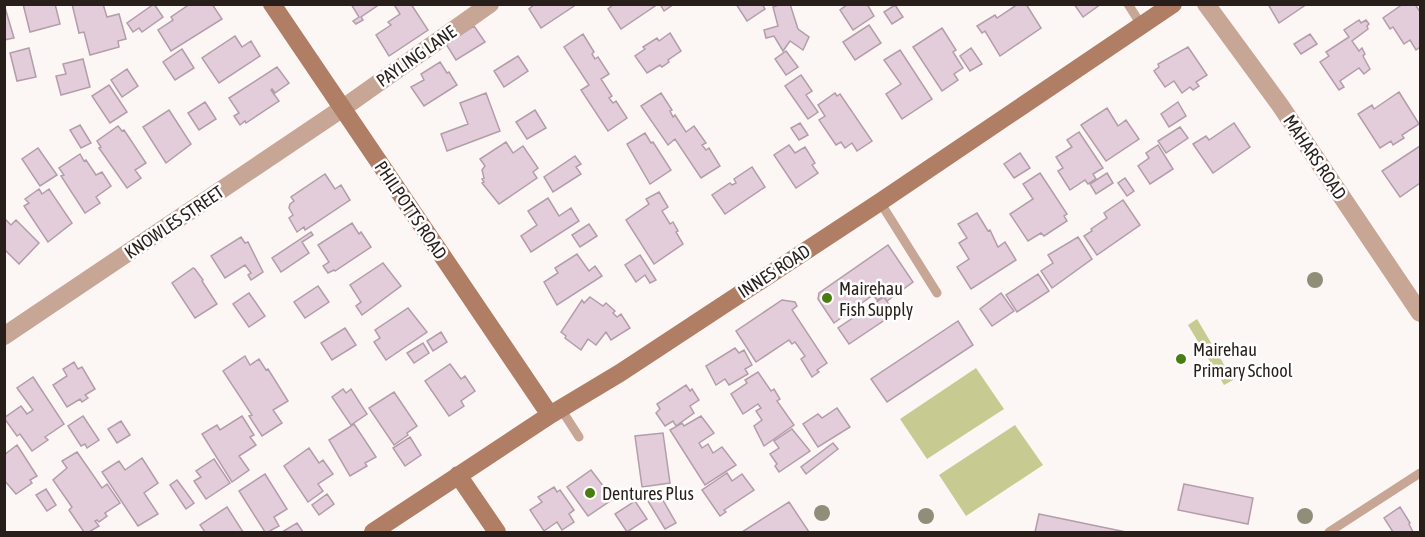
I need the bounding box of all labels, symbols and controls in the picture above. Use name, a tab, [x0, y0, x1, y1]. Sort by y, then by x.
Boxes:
street label: PAYLING LANE	[372, 21, 460, 91]
street label: MAHARS ROAD	[1279, 111, 1351, 203]
street label: PHILPOTTS ROAD	[370, 157, 452, 263]
street label: KNOWLES STREET	[120, 181, 228, 263]
street label: INNES ROAD	[734, 240, 814, 302]
place label: Mairehau Fish Supply	[839, 278, 913, 320]
marker: Mairehau Fish Supply	[820, 291, 834, 305]
place label: Mairehau Primary School	[1193, 339, 1293, 381]
marker: Mairehau Primary School	[1174, 352, 1188, 366]
place label: Dentures Plus	[602, 483, 694, 504]
marker: Dentures Plus	[583, 486, 597, 500]

